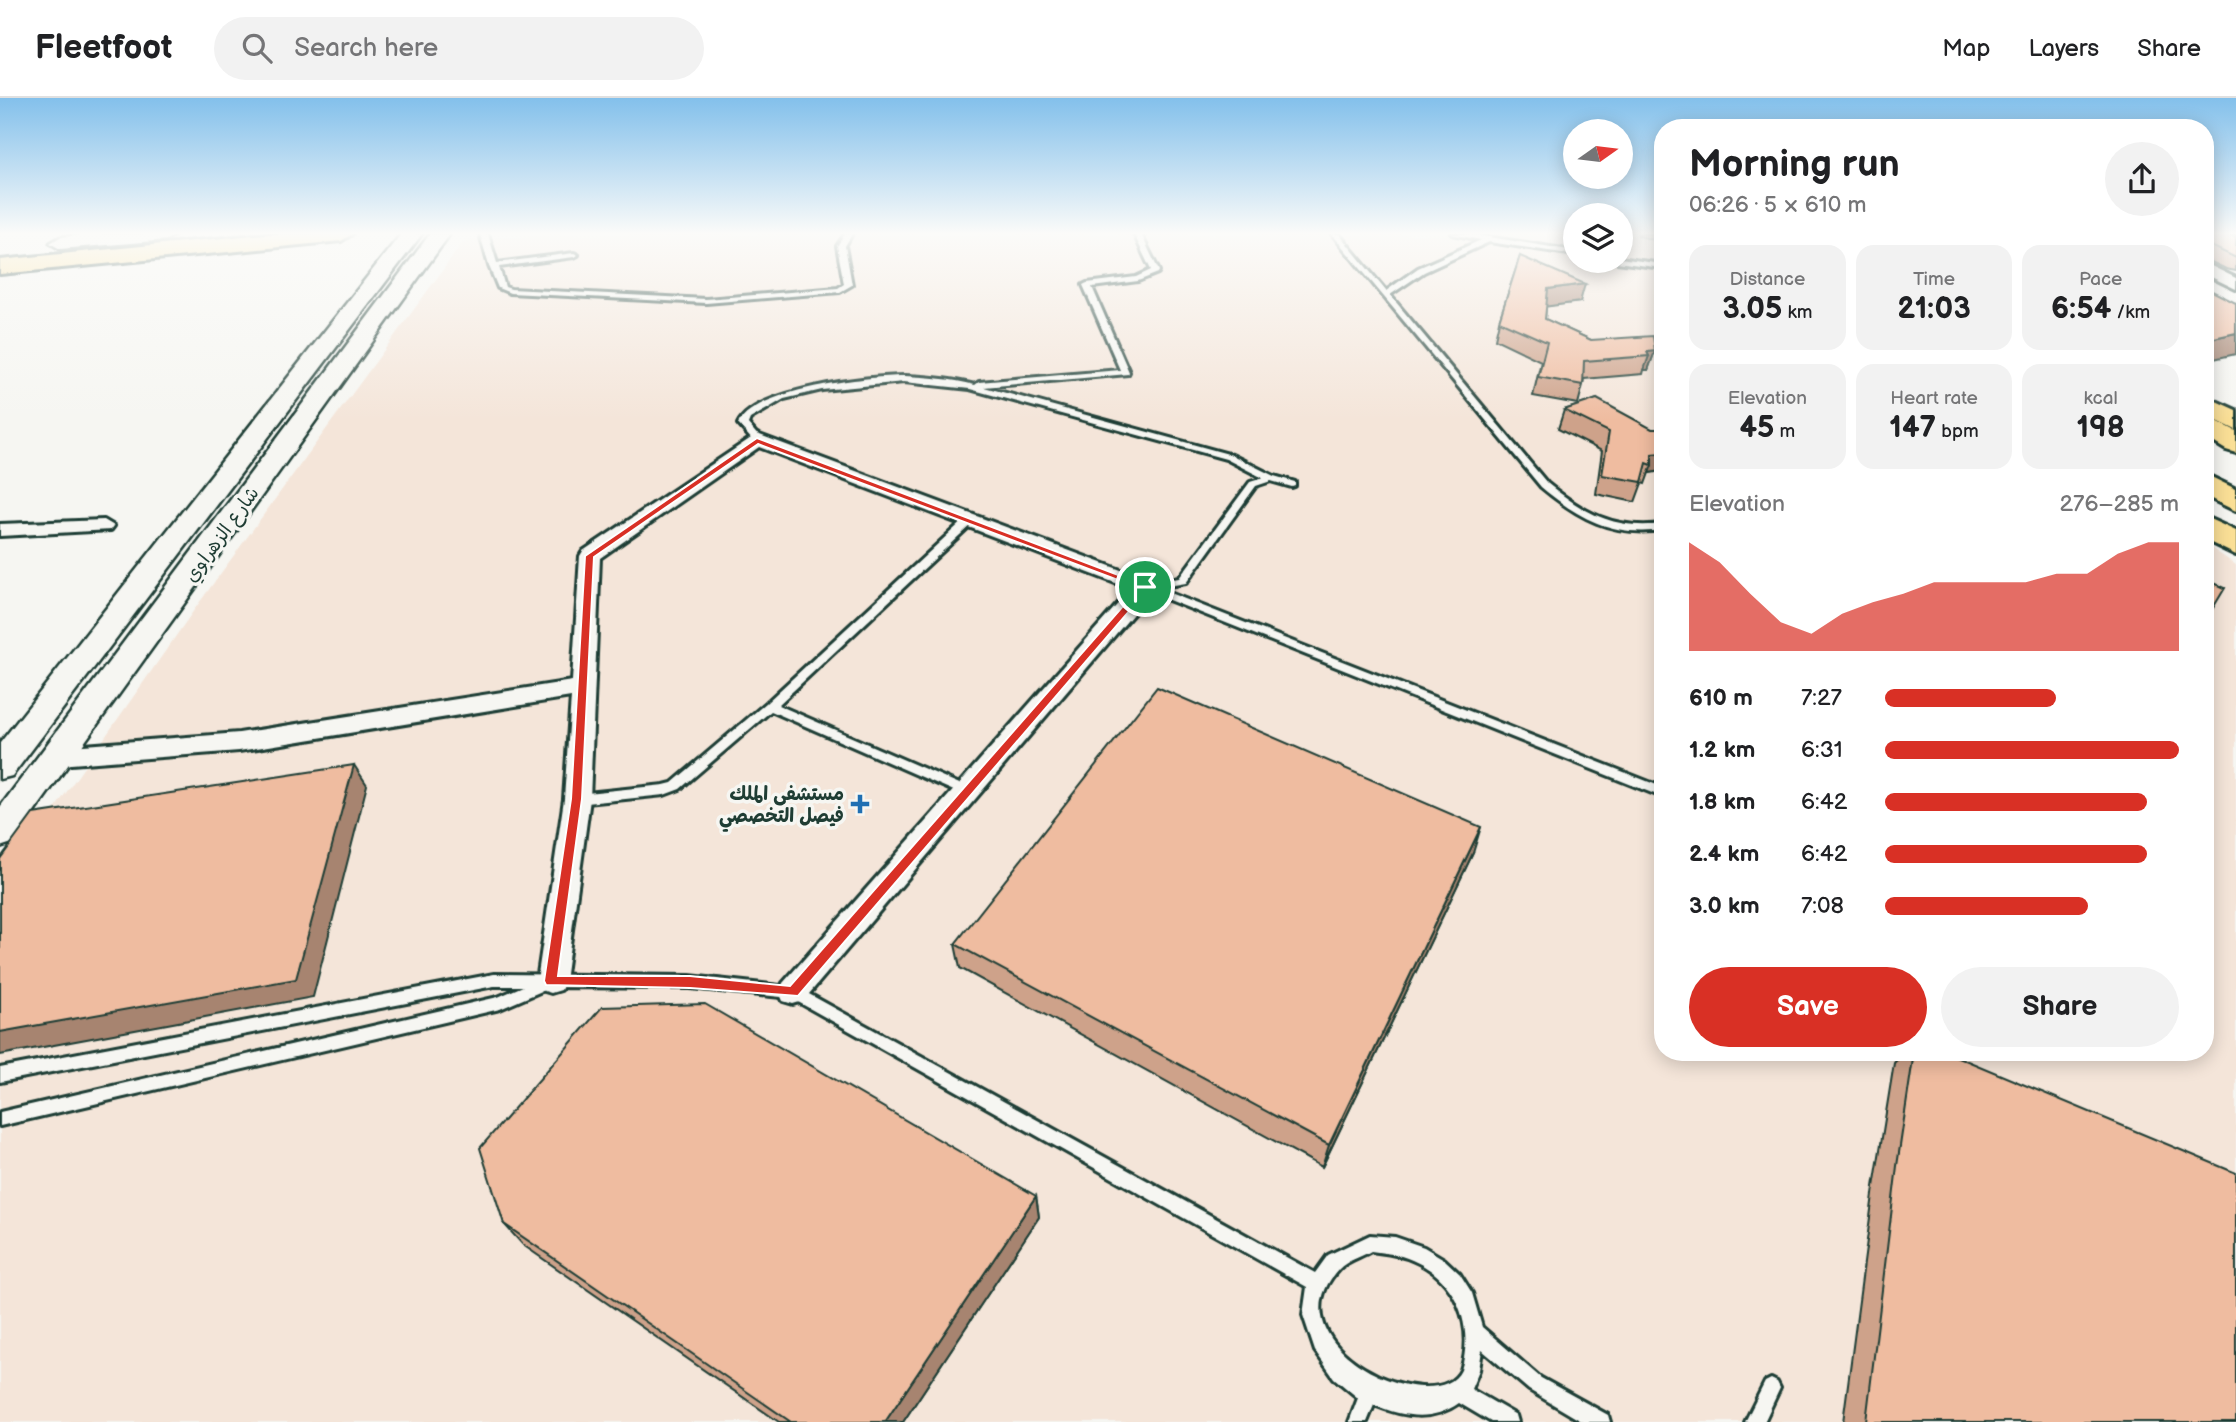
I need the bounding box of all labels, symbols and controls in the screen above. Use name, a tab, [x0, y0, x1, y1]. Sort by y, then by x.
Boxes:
search box	[214, 17, 704, 80]
text: Fleetfoot	[35, 28, 172, 68]
icon: search	[238, 29, 276, 67]
text: Search here	[294, 33, 438, 64]
text: Map	[1942, 34, 1990, 63]
text: Layers	[2028, 34, 2099, 63]
text: Share	[2137, 34, 2201, 63]
north arrow	[1563, 119, 1633, 189]
map controls	[1563, 119, 1633, 273]
text: Morning run	[1689, 142, 1900, 187]
button: share	[2105, 142, 2179, 216]
text: 06:26 · 5 × 610 m	[1689, 191, 1866, 219]
button: layers	[1563, 203, 1633, 273]
text: Distance	[1729, 268, 1805, 291]
text: Time	[1913, 268, 1955, 291]
text: Pace	[2079, 268, 2122, 291]
text: 3.05	[1722, 291, 1782, 327]
text: 21:03	[1897, 291, 1971, 327]
text: 6:54	[2051, 291, 2111, 327]
text: km	[1782, 301, 1812, 324]
text: /km	[2111, 301, 2150, 324]
text: Elevation	[1728, 387, 1807, 410]
text: Heart rate	[1890, 387, 1978, 410]
text: kcal	[2084, 387, 2118, 410]
text: 45	[1739, 410, 1774, 446]
text: 147	[1889, 410, 1936, 446]
text: 198	[2077, 410, 2125, 446]
text: m	[1774, 420, 1795, 443]
text: bpm	[1936, 420, 1979, 443]
street label: شارع الزهراوي	[180, 483, 266, 588]
text: Elevation	[1689, 490, 1785, 518]
text: 276–285 m	[2060, 490, 2179, 518]
pin	[1115, 557, 1175, 617]
icon: arrive	[1126, 568, 1164, 606]
text: 610 m	[1689, 684, 1753, 712]
text: 7:27	[1801, 684, 1842, 712]
text: 1.2 km	[1689, 736, 1755, 764]
text: 6:31	[1801, 736, 1843, 764]
place label: مستشفى الملك فيصل التخصصي	[719, 783, 844, 832]
text: 1.8 km	[1689, 788, 1755, 816]
text: 6:42	[1801, 788, 1847, 816]
marker: مستشفى الملك فيصل التخصصي	[850, 794, 870, 814]
text: 2.4 km	[1689, 840, 1759, 868]
text: 6:42	[1801, 840, 1847, 868]
text: 3.0 km	[1689, 892, 1760, 920]
text: 7:08	[1801, 892, 1844, 920]
button: Save	[1689, 967, 1927, 1047]
button: Share	[1941, 967, 2179, 1047]

